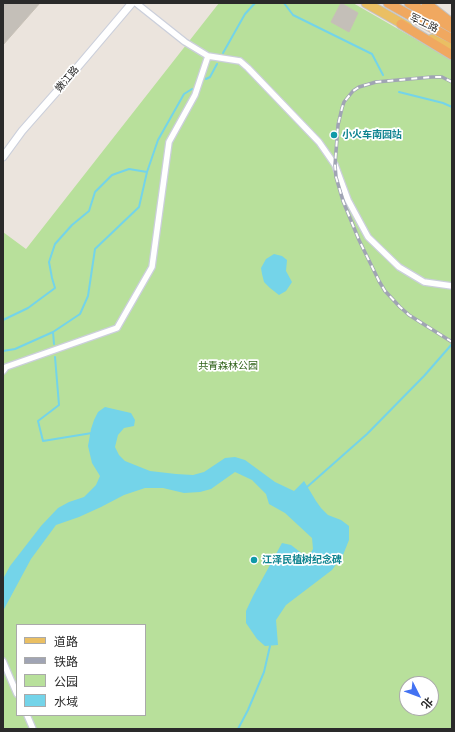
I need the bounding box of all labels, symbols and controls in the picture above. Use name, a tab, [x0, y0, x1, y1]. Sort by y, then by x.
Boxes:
street label: 军工路	[408, 11, 440, 35]
street label: 嫩江路	[53, 64, 81, 94]
place label: 小火车南园站	[342, 129, 402, 141]
marker: 小火车南园站	[329, 130, 339, 140]
park label: 共青森林公园	[198, 360, 258, 372]
place label: 江泽民植树纪念碑	[262, 554, 342, 566]
marker: 江泽民植树纪念碑	[249, 555, 259, 565]
legend	[16, 624, 146, 716]
text: 道路	[54, 634, 78, 649]
text: 铁路	[54, 654, 78, 669]
text: 公园	[54, 674, 78, 689]
north arrow	[399, 676, 439, 716]
text: 水域	[54, 694, 78, 709]
text: 北	[419, 695, 436, 712]

